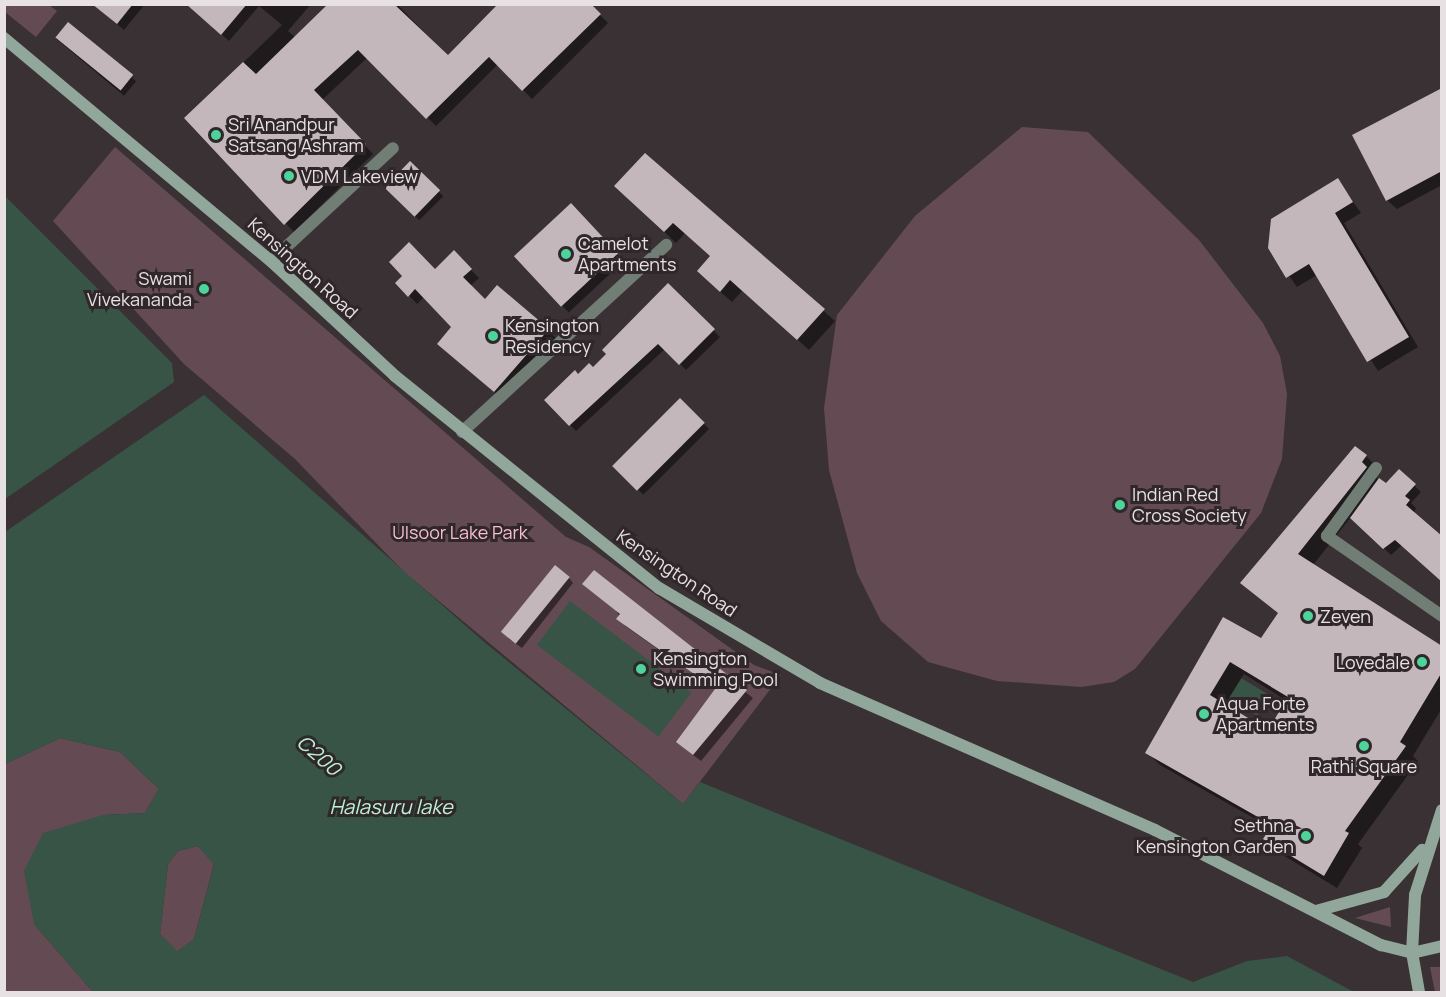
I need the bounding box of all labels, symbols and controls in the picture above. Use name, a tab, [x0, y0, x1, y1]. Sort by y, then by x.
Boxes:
place label: Sri Anandpur Satsang Ashram	[228, 114, 364, 156]
marker: Sri Anandpur Satsang Ashram	[209, 128, 223, 142]
place label: VDM Lakeview	[301, 165, 418, 187]
marker: VDM Lakeview	[282, 169, 296, 183]
street label: Kensington Road	[244, 213, 362, 323]
place label: Camelot Apartments	[578, 233, 677, 276]
marker: Camelot Apartments	[559, 247, 573, 261]
place label: Swami Vivekananda	[87, 268, 192, 310]
marker: Swami Vivekananda	[197, 282, 211, 296]
place label: Kensington Residency	[505, 315, 599, 358]
marker: Kensington Residency	[486, 329, 500, 343]
place label: Indian Red Cross Society	[1132, 484, 1247, 526]
marker: Indian Red Cross Society	[1113, 498, 1127, 512]
park label: Ulsoor Lake Park	[392, 521, 528, 543]
street label: Kensington Road	[613, 525, 741, 621]
place label: Zeven	[1320, 605, 1371, 627]
marker: Zeven	[1301, 609, 1315, 623]
place label: Kensington Swimming Pool	[653, 648, 778, 690]
place label: Lovedale	[1336, 651, 1410, 673]
marker: Lovedale	[1415, 655, 1429, 669]
marker: Kensington Swimming Pool	[634, 662, 648, 676]
place label: Aqua Forte Apartments	[1216, 693, 1315, 736]
marker: Aqua Forte Apartments	[1197, 707, 1211, 721]
water label: C200	[292, 730, 346, 780]
marker: Rathi Square	[1357, 739, 1371, 753]
place label: Rathi Square	[1311, 755, 1417, 777]
water label: Halasuru lake	[329, 794, 453, 818]
place label: Sethna Kensington Garden	[1136, 815, 1294, 858]
marker: Sethna Kensington Garden	[1299, 829, 1313, 843]

